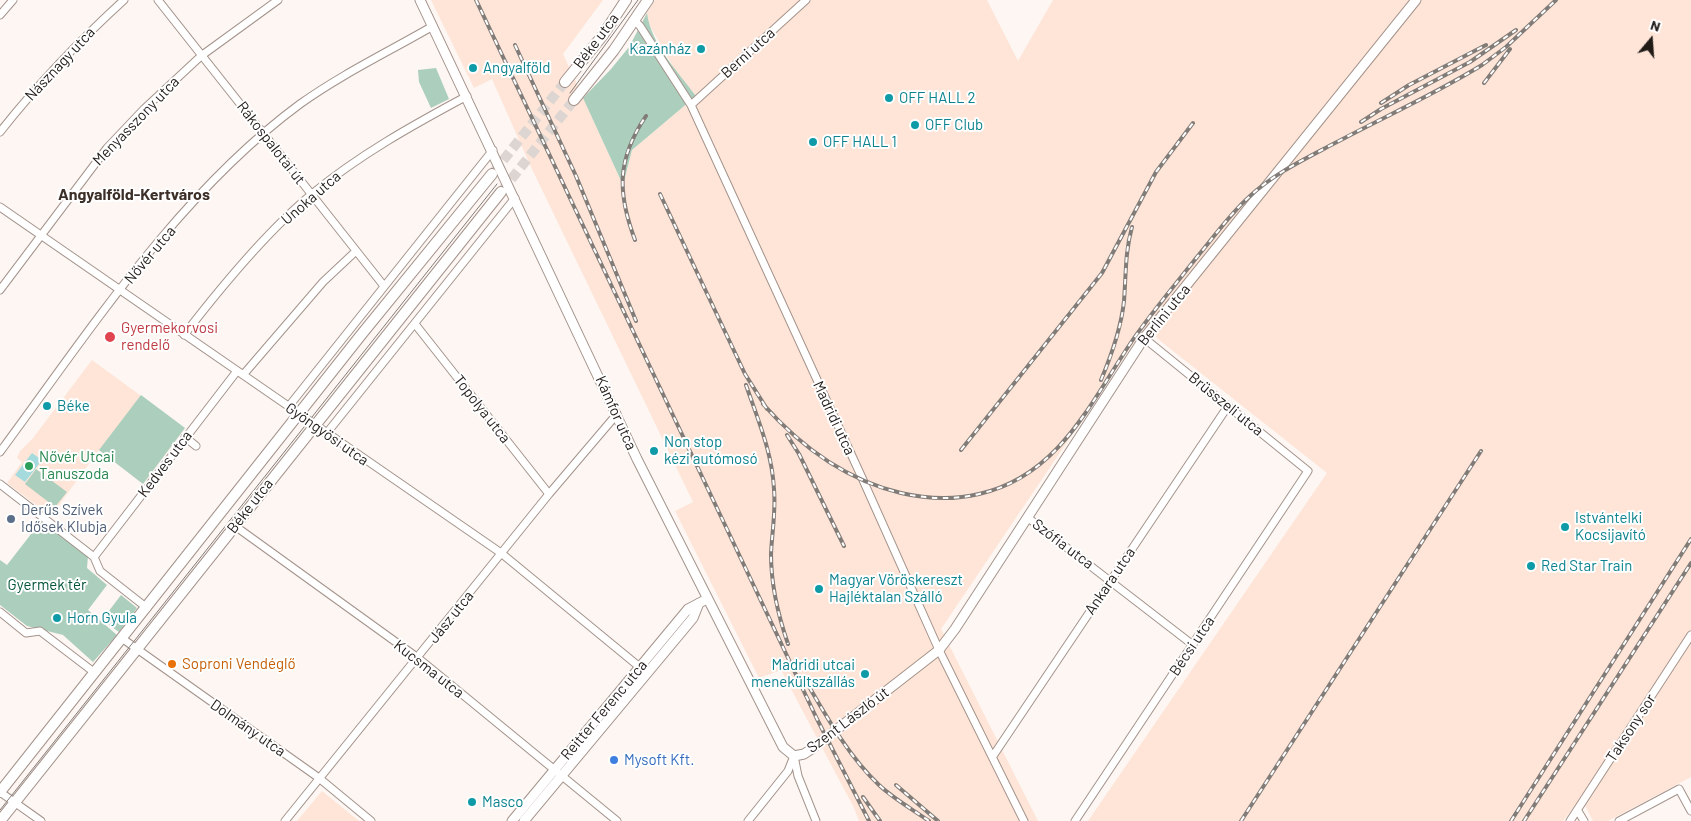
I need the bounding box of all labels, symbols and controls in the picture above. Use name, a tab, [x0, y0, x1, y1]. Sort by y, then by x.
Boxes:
street label: Béke utca	[569, 10, 623, 72]
north arrow	[1626, 15, 1676, 65]
text: N	[1649, 16, 1663, 35]
street label: Násznagy utca	[21, 23, 99, 105]
street label: Berni utca	[717, 24, 779, 82]
place label: Kazánház	[629, 40, 691, 58]
marker: Kazánház	[695, 43, 707, 55]
place label: Angyalföld	[483, 59, 550, 77]
marker: Angyalföld	[467, 62, 479, 74]
street label: Menyasszony utca	[89, 73, 183, 169]
place label: OFF HALL 2	[899, 89, 975, 107]
marker: OFF HALL 2	[883, 92, 895, 104]
street label: Rákospalotai út	[233, 98, 309, 188]
place label: OFF Club	[925, 116, 983, 134]
marker: OFF Club	[909, 119, 921, 131]
place label: OFF HALL 1	[823, 133, 897, 151]
marker: OFF HALL 1	[807, 136, 819, 148]
street label: Unoka utca	[278, 167, 344, 229]
district label: Angyalföld-Kertváros	[58, 185, 210, 205]
street label: Nővér utca	[121, 222, 179, 288]
street label: Berlini utca	[1134, 281, 1194, 349]
place label: Gyermekorvosi rendelő	[121, 319, 218, 354]
marker: Gyermekorvosi rendelő	[103, 330, 117, 344]
street label: Brüsszeli utca	[1185, 368, 1267, 440]
street label: Topolya utca	[450, 371, 514, 447]
street label: Kámfor utca	[592, 373, 640, 453]
street label: Madridi utca	[809, 378, 859, 458]
place label: Béke	[57, 397, 90, 415]
street label: Gyöngyösi utca	[282, 399, 372, 469]
marker: Béke	[41, 400, 53, 412]
street label: Kedves utca	[134, 427, 196, 501]
place label: Non stop kézi autómosó	[664, 433, 757, 468]
marker: Non stop kézi autómosó	[648, 445, 660, 457]
place label: Nővér Utcai Tanuszoda	[39, 448, 114, 483]
marker: Nővér Utcai Tanuszoda	[23, 460, 35, 472]
street label: Béke utca	[223, 475, 277, 537]
place label: Derűs Szívek Idősek Klubja	[21, 501, 107, 536]
place label: Istvántelki Kocsijavító	[1575, 509, 1646, 544]
marker: Derűs Szívek Idősek Klubja	[5, 513, 17, 525]
street label: Szófia utca	[1029, 515, 1097, 573]
marker: Istvántelki Kocsijavító	[1559, 521, 1571, 533]
street label: Ankara utca	[1081, 544, 1139, 618]
place label: Red Star Train	[1541, 557, 1632, 575]
marker: Red Star Train	[1525, 560, 1537, 572]
place label: Magyar Vöröskereszt Hajléktalan Szálló	[829, 571, 963, 606]
park label: Gyermek tér	[8, 576, 86, 594]
marker: Magyar Vöröskereszt Hajléktalan Szálló	[813, 583, 825, 595]
street label: Jász utca	[425, 587, 477, 647]
place label: Horn Gyula	[67, 609, 137, 627]
marker: Horn Gyula	[51, 612, 63, 624]
street label: Bécsi utca	[1166, 613, 1218, 679]
street label: Kucsma utca	[390, 636, 468, 702]
place label: Soproni Vendéglő	[182, 655, 295, 673]
street label: Reitter Ferenc utca	[557, 656, 651, 764]
place label: Madridi utcai menekültszállás	[751, 656, 855, 691]
marker: Soproni Vendéglő	[166, 658, 178, 670]
marker: Madridi utcai menekültszállás	[859, 668, 871, 680]
street label: Szent László út	[803, 683, 893, 757]
street label: Taksony sor	[1602, 691, 1660, 765]
street label: Dolmány utca	[207, 696, 289, 760]
place label: Mysoft Kft.	[624, 751, 694, 769]
marker: Mysoft Kft.	[608, 754, 620, 766]
place label: Masco	[482, 793, 524, 811]
marker: Masco	[466, 796, 478, 808]

